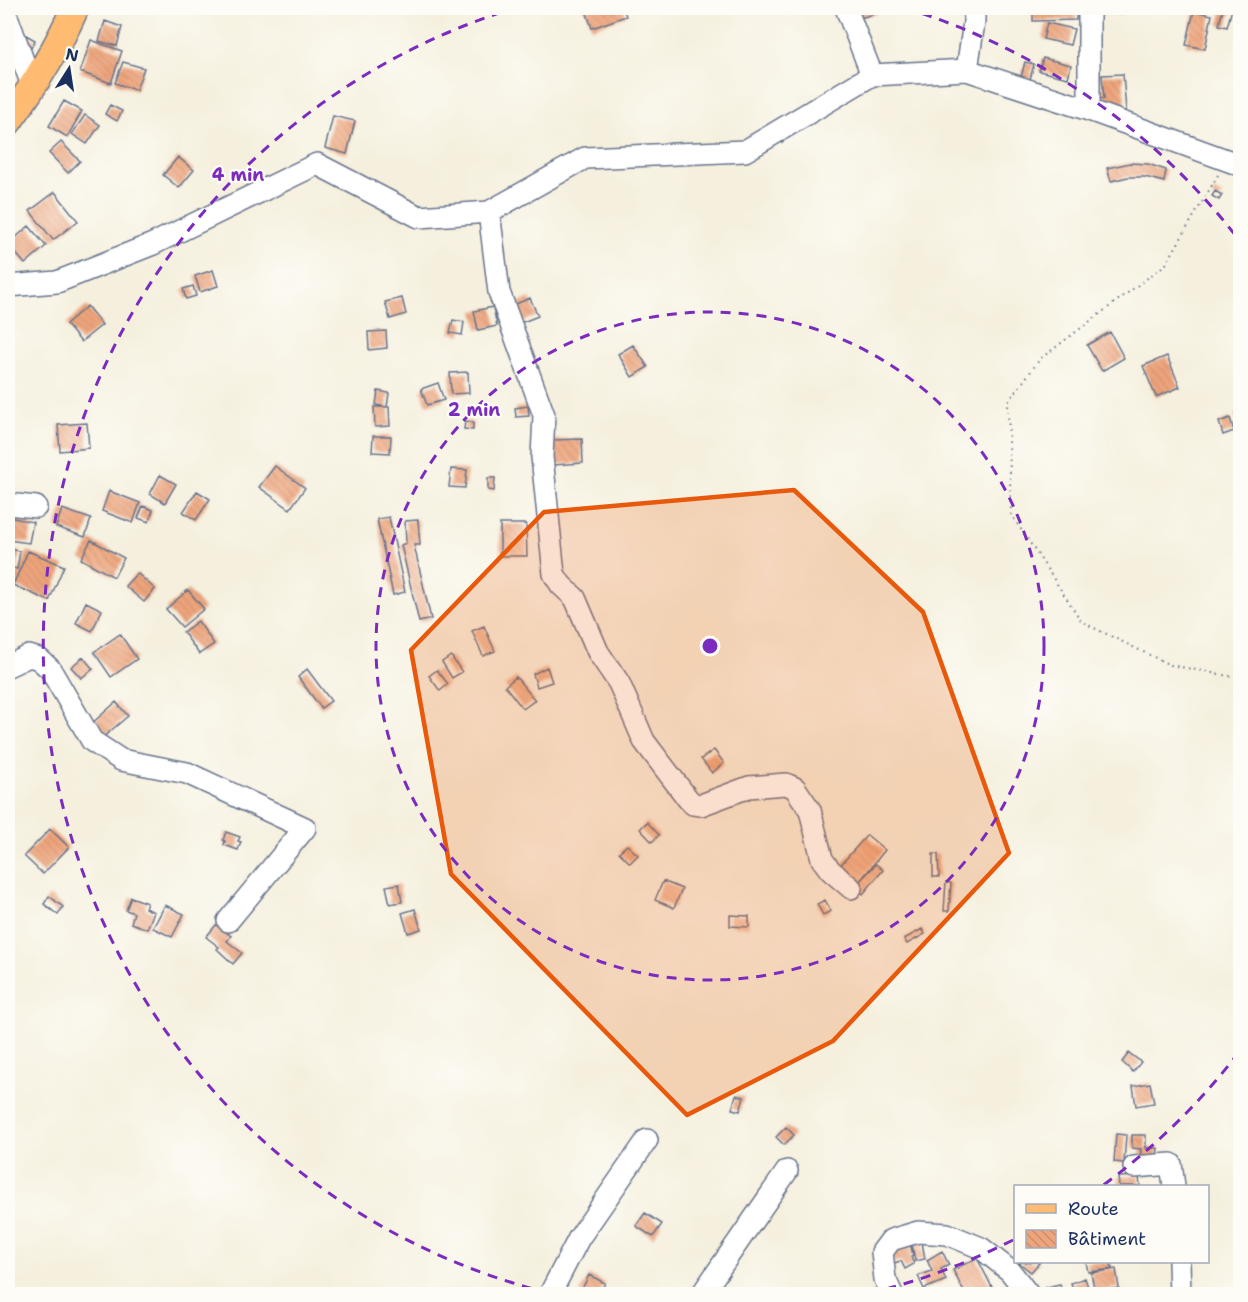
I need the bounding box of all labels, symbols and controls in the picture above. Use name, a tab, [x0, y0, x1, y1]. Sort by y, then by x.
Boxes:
north arrow	[39, 39, 99, 99]
text: N	[64, 43, 80, 66]
text: 4 min	[212, 163, 264, 187]
text: 2 min	[448, 398, 500, 422]
centre of rings	[700, 636, 720, 656]
legend	[1014, 1185, 1209, 1263]
text: Route	[1068, 1197, 1119, 1221]
text: Bâtiment	[1068, 1227, 1146, 1251]

